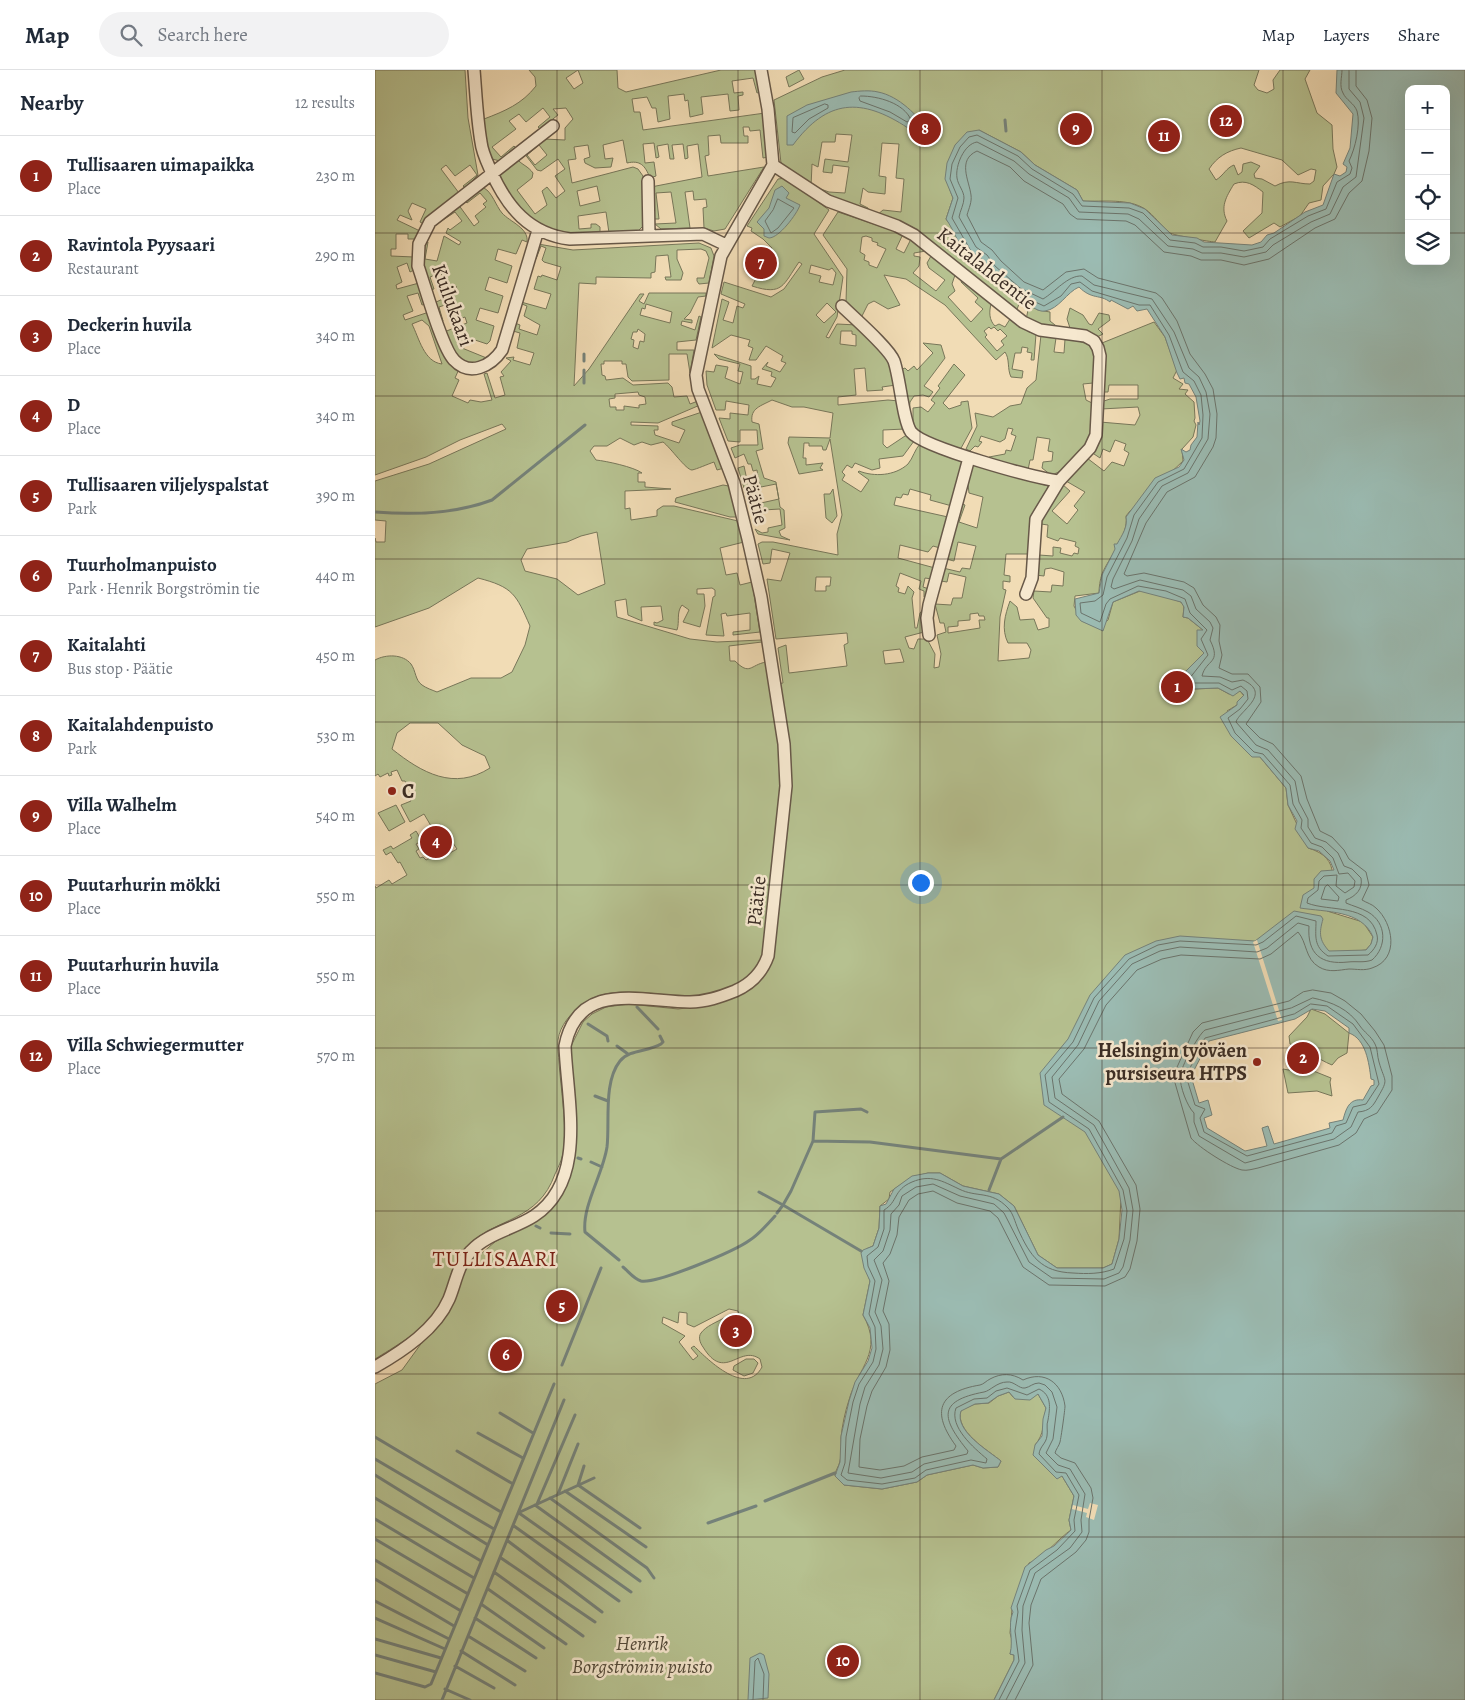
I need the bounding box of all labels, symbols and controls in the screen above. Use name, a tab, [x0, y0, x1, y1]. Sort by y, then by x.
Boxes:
search box	[99, 12, 449, 57]
text: Map	[25, 19, 69, 51]
icon: search	[117, 21, 145, 49]
text: Search here	[157, 22, 248, 48]
text: Map	[1262, 23, 1295, 47]
text: Layers	[1323, 23, 1370, 47]
text: Share	[1398, 23, 1440, 47]
map controls	[1405, 85, 1450, 265]
button: +	[1405, 85, 1450, 130]
text: Nearby	[20, 89, 83, 117]
text: 12 results	[295, 92, 355, 114]
pin: 12	[1210, 102, 1242, 140]
pin: 8	[909, 110, 941, 148]
pin: 9	[1060, 110, 1092, 148]
pin: 11	[1148, 117, 1180, 155]
button: −	[1405, 130, 1450, 175]
text: Tullisaaren uimapaikka	[67, 152, 255, 178]
text: 1	[33, 165, 39, 187]
text: 230 m	[316, 165, 355, 187]
button: locate	[1405, 175, 1450, 220]
text: Place	[67, 178, 101, 200]
button: layers	[1405, 220, 1450, 265]
street label: Kaitalahdentie	[931, 221, 1042, 316]
text: Ravintola Pyysaari	[67, 232, 215, 258]
pin: 7	[745, 244, 777, 282]
text: 2	[32, 245, 40, 267]
text: 290 m	[315, 245, 355, 267]
text: Restaurant	[67, 258, 139, 280]
street label: Kuilukaari	[425, 260, 480, 350]
text: Deckerin huvila	[67, 312, 192, 338]
text: 3	[33, 325, 39, 347]
text: 340 m	[316, 325, 355, 347]
text: Place	[67, 338, 101, 360]
text: D	[67, 392, 80, 418]
text: 4	[32, 405, 40, 427]
text: 340 m	[316, 405, 355, 427]
text: Place	[67, 418, 101, 440]
street label: Päätie	[736, 471, 775, 527]
text: Tullisaaren viljelyspalstat	[67, 472, 269, 498]
text: 5	[33, 485, 39, 507]
text: 390 m	[316, 485, 355, 507]
text: Park	[67, 498, 97, 520]
text: Tuurholmanpuisto	[67, 552, 217, 578]
text: 6	[32, 565, 40, 587]
text: 440 m	[315, 565, 355, 587]
text: Park · Henrik Borgströmin tie	[67, 578, 260, 600]
text: Kaitalahti	[67, 632, 146, 658]
text: 7	[33, 645, 39, 667]
text: 450 m	[316, 645, 355, 667]
text: Bus stop · Päätie	[67, 658, 173, 680]
pin: 1	[1161, 668, 1193, 706]
text: Kaitalahdenpuisto	[67, 712, 214, 738]
text: 8	[32, 725, 40, 747]
text: 530 m	[316, 725, 355, 747]
text: Park	[67, 738, 97, 760]
place label: C	[402, 778, 414, 805]
marker: C	[386, 785, 398, 797]
text: Villa Walhelm	[67, 792, 177, 818]
text: 9	[32, 805, 40, 827]
text: 540 m	[316, 805, 355, 827]
text: Place	[67, 818, 101, 840]
pin: 4	[420, 823, 452, 861]
your location	[908, 870, 934, 896]
text: Puutarhurin mökki	[67, 872, 221, 898]
street label: Päätie	[740, 875, 773, 928]
text: 10	[29, 885, 43, 907]
text: 550 m	[316, 885, 355, 907]
text: Place	[67, 898, 101, 920]
text: Puutarhurin huvila	[67, 952, 219, 978]
text: 11	[30, 965, 42, 987]
text: 550 m	[316, 965, 355, 987]
text: Place	[67, 978, 101, 1000]
text: Villa Schwiegermutter	[67, 1032, 244, 1058]
place label: Helsingin työväen pursiseura HTPS	[1097, 1037, 1247, 1087]
pin: 2	[1287, 1039, 1319, 1077]
text: 12	[29, 1045, 43, 1067]
text: 570 m	[316, 1045, 355, 1067]
marker: Helsingin työväen pursiseura HTPS	[1251, 1056, 1263, 1068]
text: Place	[67, 1058, 101, 1080]
district label: TULLISAARI	[432, 1244, 558, 1274]
pin: 5	[546, 1287, 578, 1325]
pin: 3	[720, 1312, 752, 1350]
pin: 6	[490, 1336, 522, 1374]
park label: Henrik Borgströmin puisto	[572, 1630, 712, 1680]
pin: 10	[827, 1642, 859, 1680]

